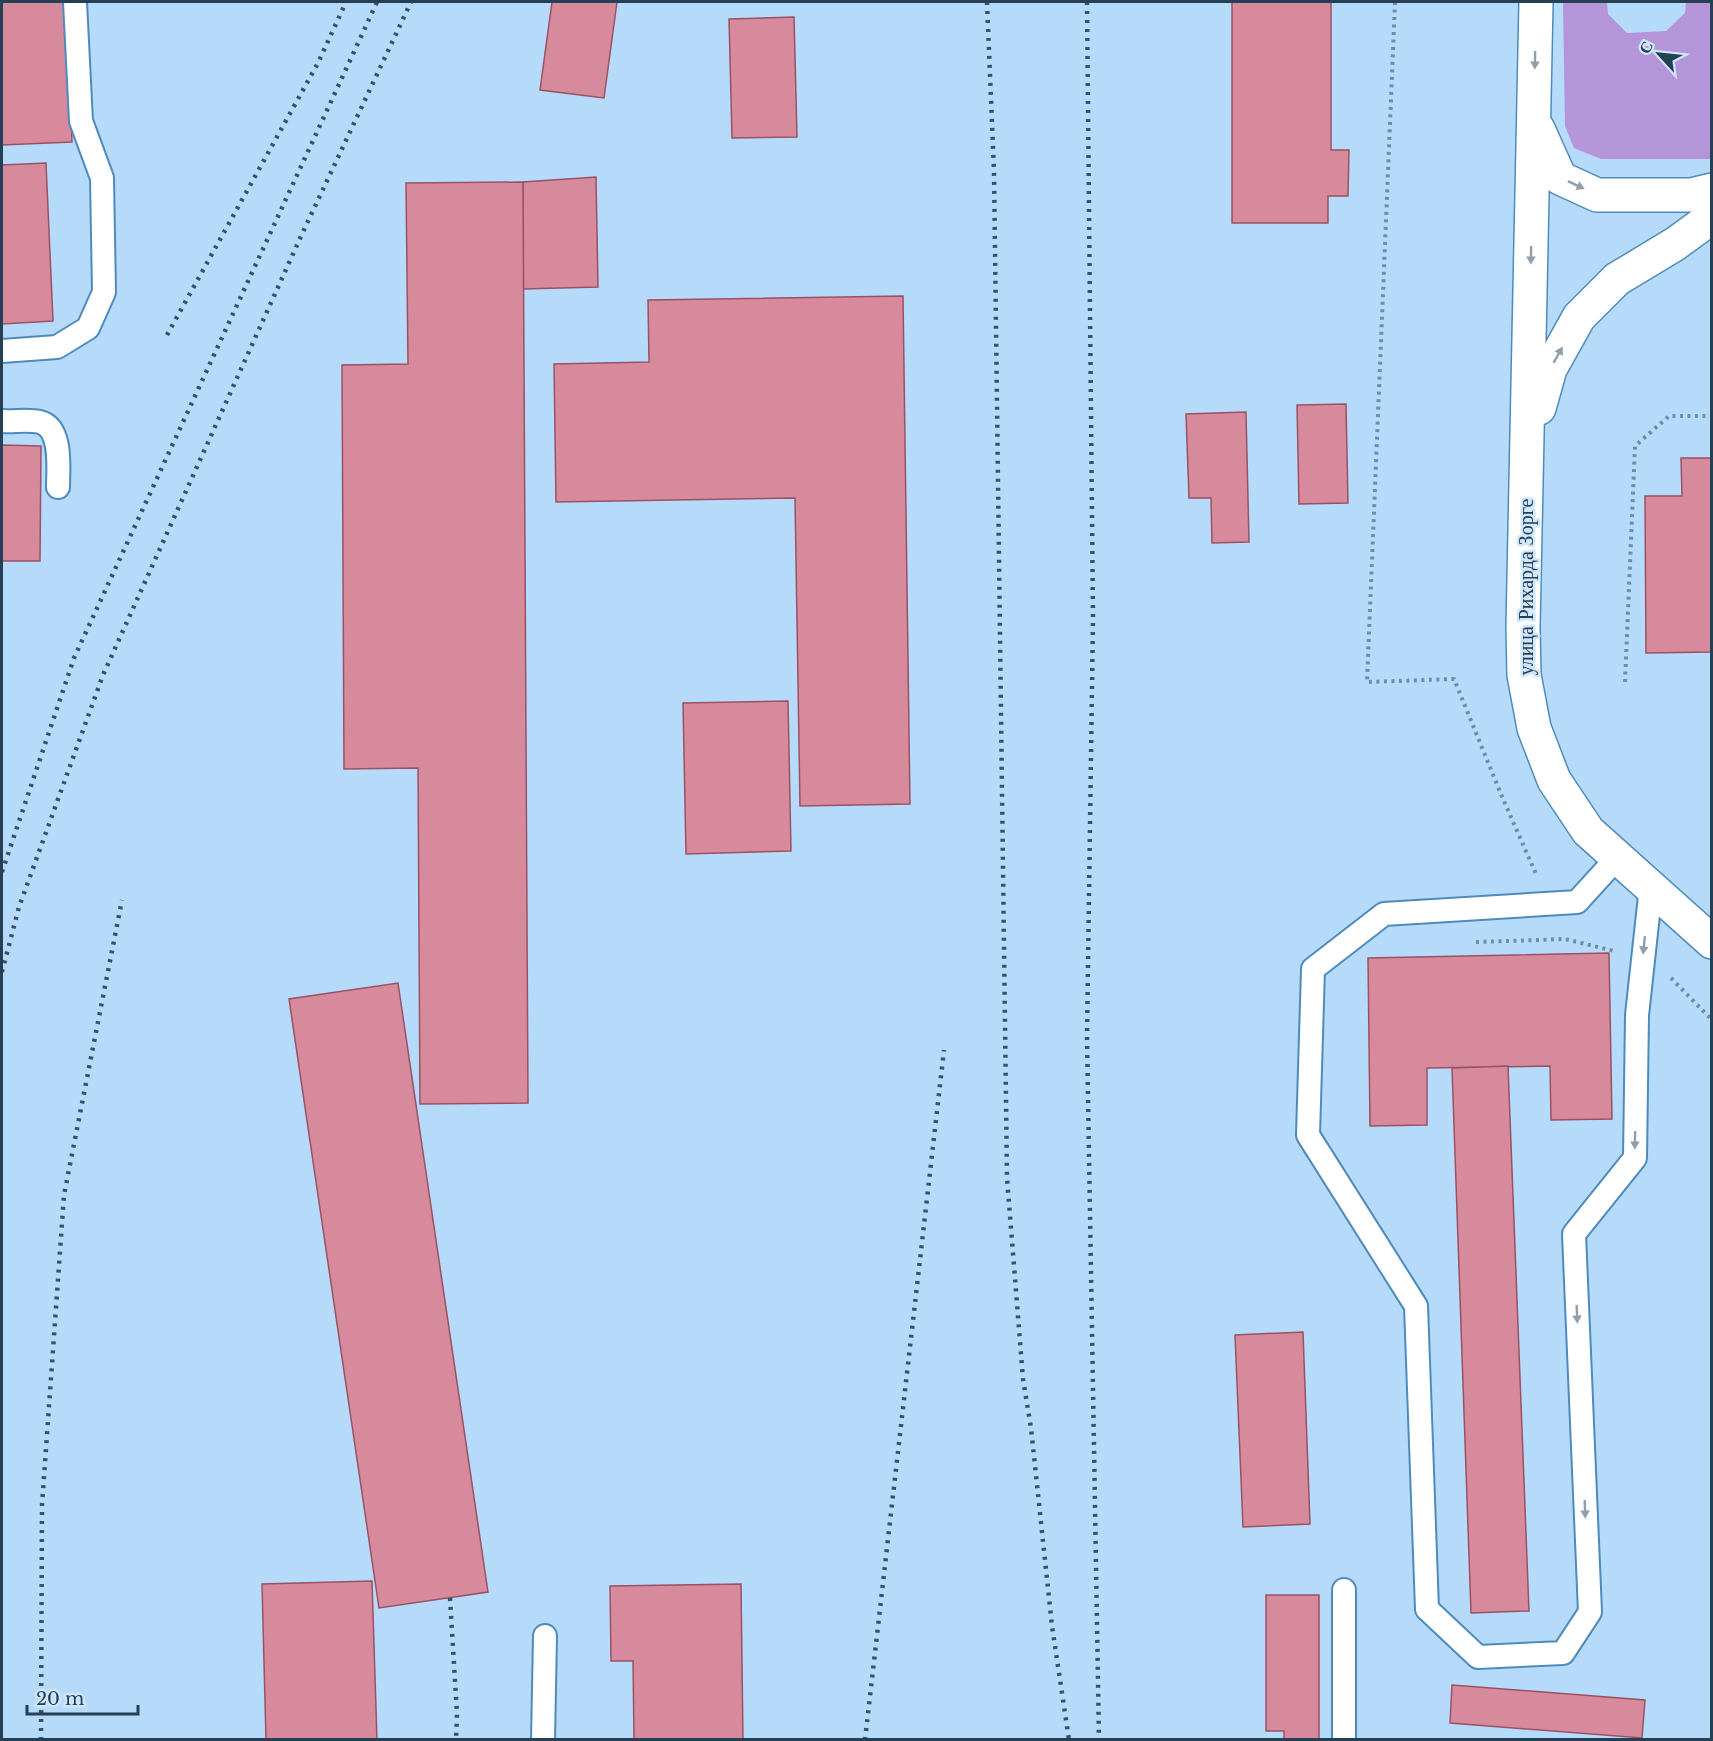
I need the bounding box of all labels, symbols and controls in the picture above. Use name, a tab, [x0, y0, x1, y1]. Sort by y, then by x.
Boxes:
north arrow	[1629, 24, 1689, 84]
text: С	[1634, 37, 1657, 57]
one-way arrow	[1530, 50, 1540, 69]
one-way arrow	[1568, 181, 1585, 190]
one-way arrow	[1527, 245, 1536, 264]
one-way arrow	[1553, 346, 1563, 363]
street label: улица Рихарда Зорге	[1514, 498, 1538, 675]
one-way arrow	[1640, 936, 1649, 955]
one-way arrow	[1630, 1131, 1640, 1150]
one-way arrow	[1573, 1304, 1582, 1323]
one-way arrow	[1581, 1499, 1590, 1518]
scale bar	[27, 1678, 138, 1716]
text: 20 m	[36, 1688, 84, 1710]

